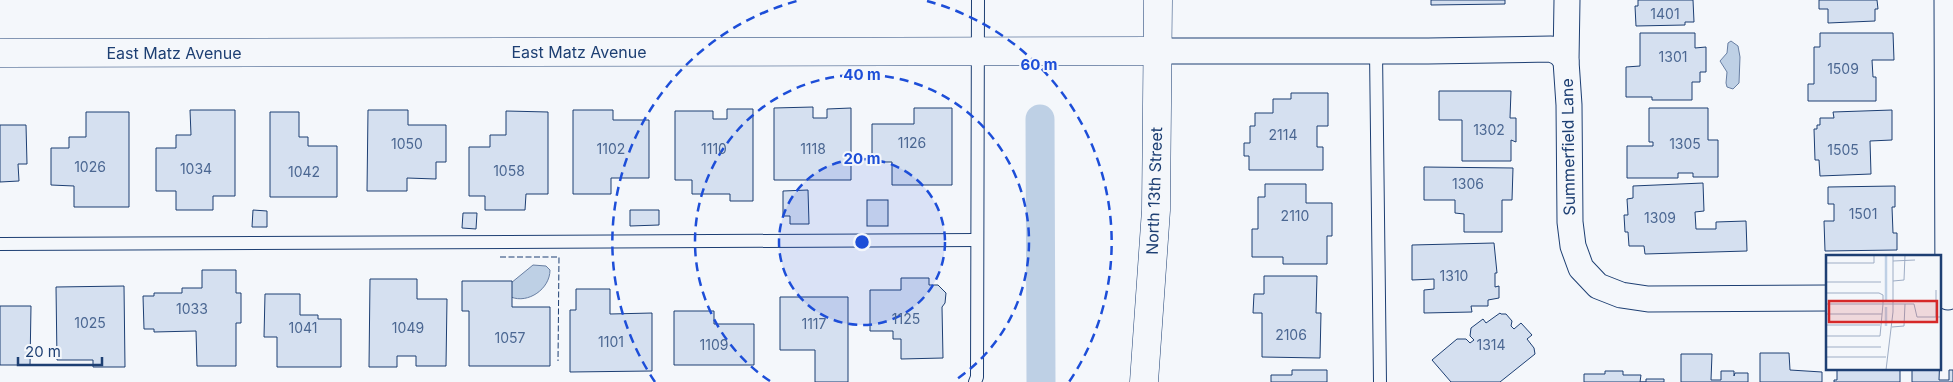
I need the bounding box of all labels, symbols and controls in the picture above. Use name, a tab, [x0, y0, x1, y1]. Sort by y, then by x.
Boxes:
house number: 1401	[1650, 5, 1680, 22]
street label: East Matz Avenue	[512, 42, 647, 62]
street label: East Matz Avenue	[107, 43, 242, 63]
house number: 1301	[1659, 48, 1687, 65]
text: 60 m	[1020, 55, 1058, 74]
house number: 1509	[1827, 60, 1859, 77]
text: 40 m	[843, 65, 881, 84]
street label: Summerfield Lane	[1557, 78, 1579, 216]
house number: 1302	[1473, 121, 1505, 138]
house number: 2114	[1269, 126, 1297, 143]
street label: North 13th Street	[1142, 127, 1166, 255]
house number: 1126	[898, 134, 926, 151]
house number: 1050	[391, 135, 423, 152]
house number: 1305	[1669, 135, 1701, 152]
house number: 1102	[597, 140, 625, 157]
house number: 1110	[701, 140, 727, 157]
house number: 1118	[800, 140, 826, 157]
house number: 1505	[1827, 141, 1859, 158]
text: 20 m	[844, 149, 880, 168]
house number: 1026	[74, 158, 106, 175]
house number: 1034	[180, 160, 212, 177]
house number: 1058	[493, 162, 525, 179]
house number: 1042	[288, 163, 320, 180]
house number: 1306	[1452, 175, 1484, 192]
house number: 1501	[1849, 205, 1877, 222]
house number: 2110	[1281, 207, 1309, 224]
house number: 1309	[1644, 209, 1676, 226]
centre of rings	[853, 233, 871, 251]
inset map	[1826, 255, 1940, 370]
house number: 1310	[1440, 267, 1468, 284]
house number: 1033	[176, 300, 208, 317]
house number: 1125	[892, 310, 920, 327]
house number: 1025	[74, 314, 106, 331]
house number: 1117	[801, 315, 827, 332]
house number: 1041	[289, 319, 318, 336]
house number: 1049	[392, 319, 424, 336]
house number: 2106	[1275, 326, 1307, 343]
house number: 1057	[495, 329, 526, 346]
house number: 1101	[598, 333, 624, 350]
scale bar	[18, 334, 101, 366]
house number: 1109	[700, 336, 728, 353]
house number: 1314	[1476, 336, 1506, 353]
text: 20 m	[25, 342, 61, 361]

